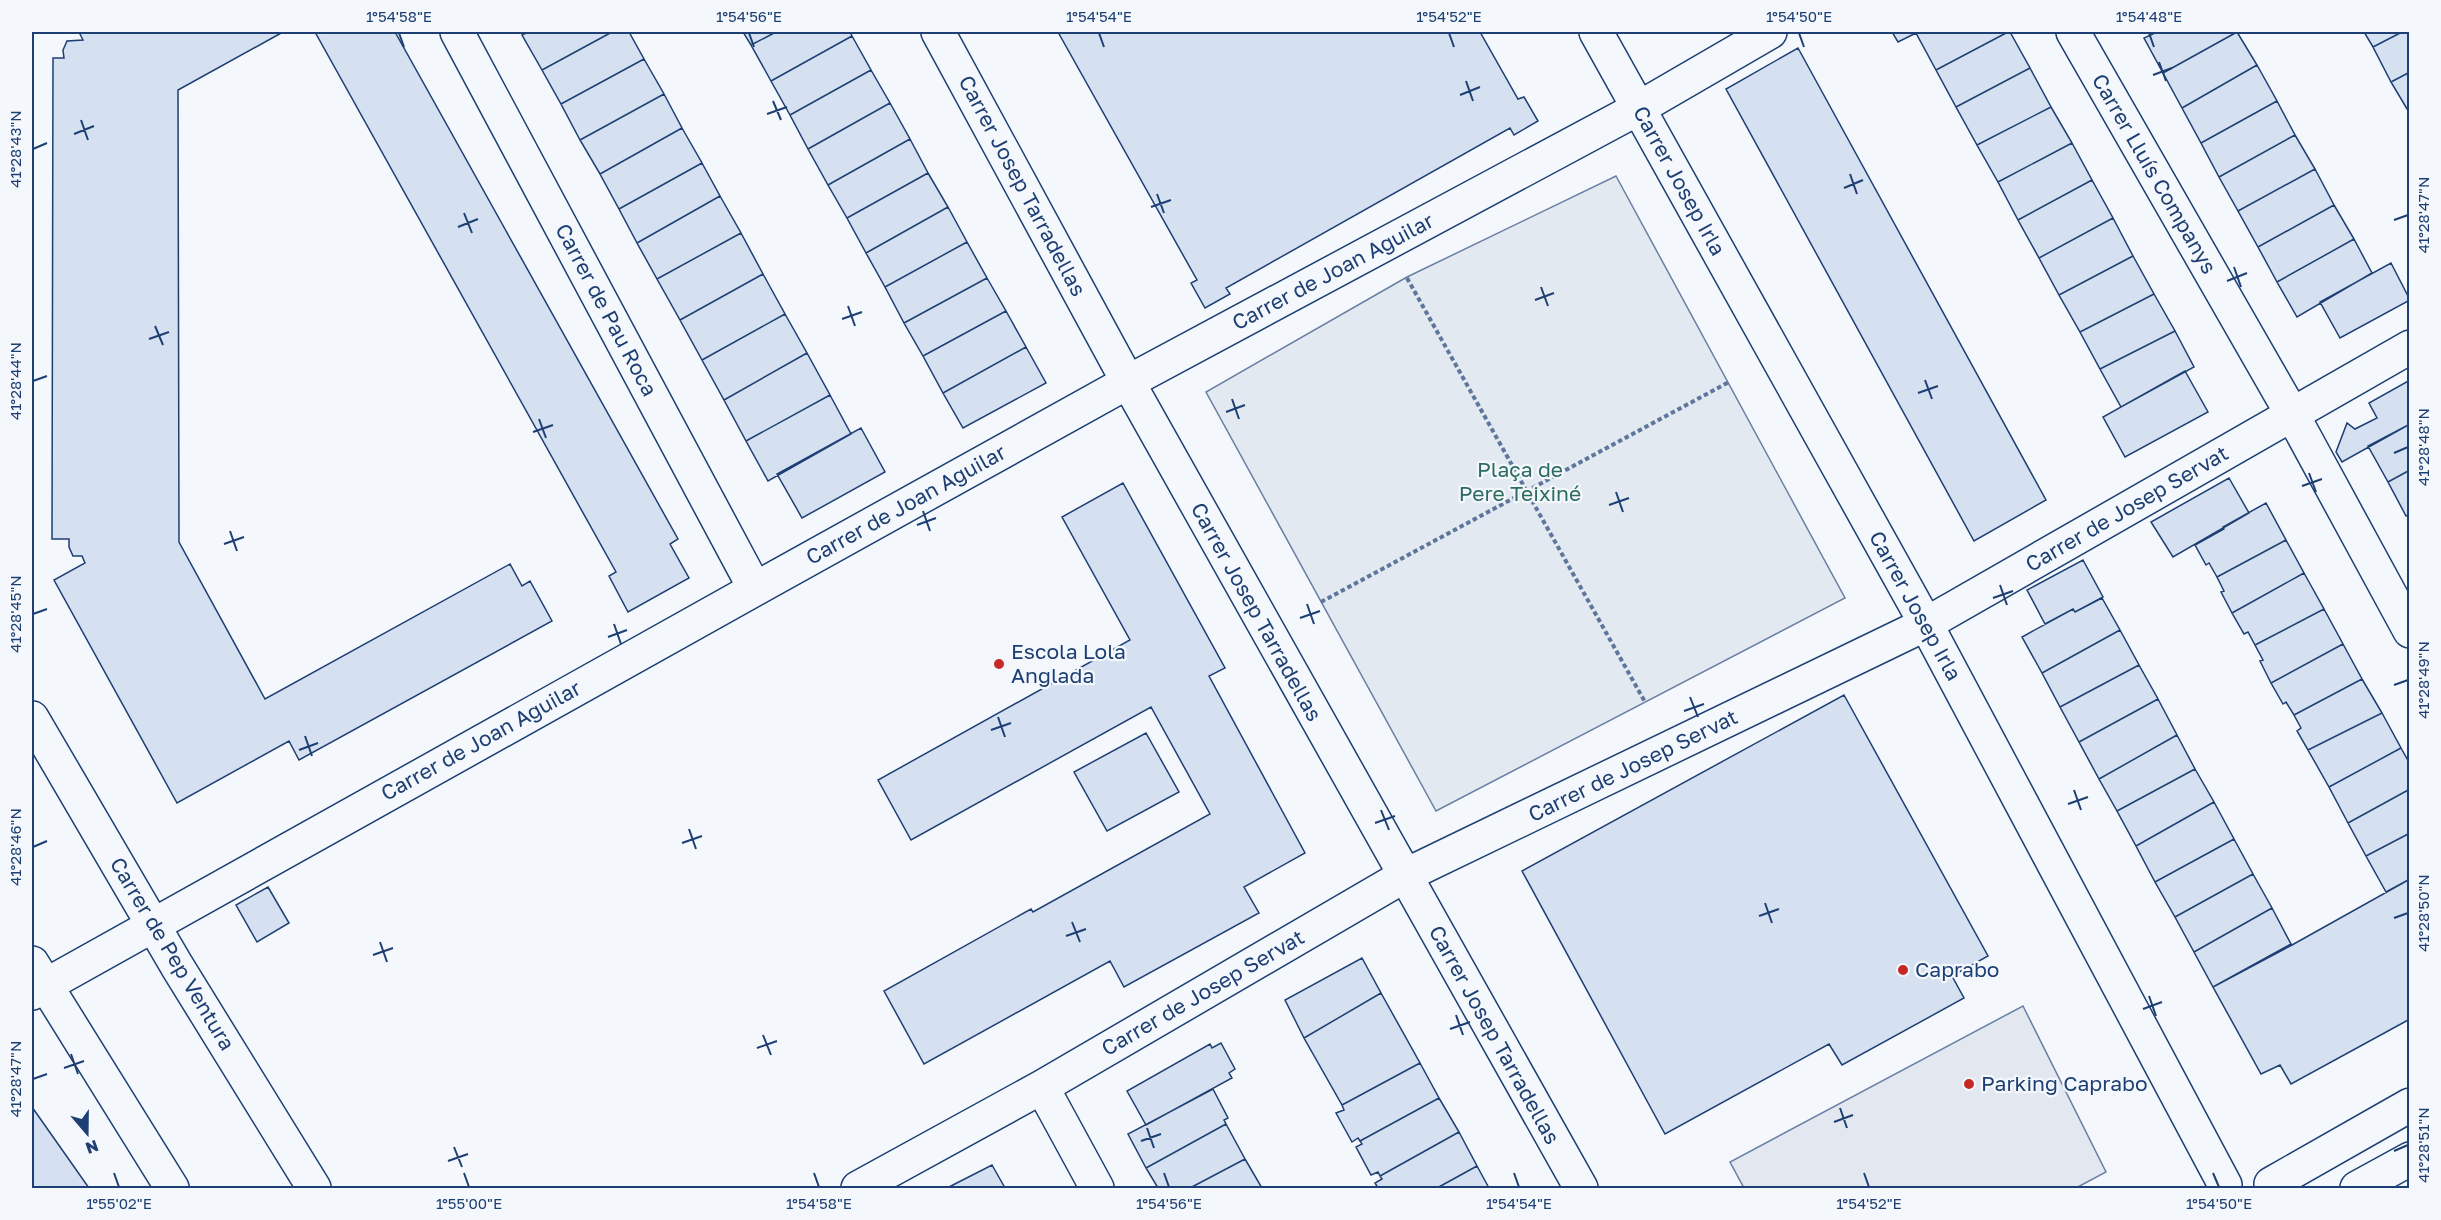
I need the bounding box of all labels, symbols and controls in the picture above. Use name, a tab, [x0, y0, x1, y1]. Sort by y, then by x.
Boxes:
text: 1°54'58"E	[366, 7, 432, 25]
text: 1°54'56"E	[716, 7, 782, 25]
text: 1°54'54"E	[1066, 7, 1132, 25]
text: 1°54'52"E	[1416, 7, 1482, 25]
text: 1°54'50"E	[1766, 7, 1832, 25]
text: 1°54'48"E	[2116, 7, 2182, 25]
street label: Carrer Lluís Companys	[2087, 69, 2223, 278]
street label: Carrer Josep Tarradellas	[954, 71, 1092, 300]
street label: Carrer Josep Irla	[1628, 101, 1732, 260]
text: 41°28'43"N	[6, 110, 24, 188]
text: 41°28'47"N	[2414, 177, 2432, 253]
street label: Carrer de Joan Aguilar	[1227, 207, 1438, 335]
street label: Carrer de Pau Roca	[550, 219, 663, 400]
text: 41°28'44"N	[6, 342, 24, 420]
text: 41°28'48"N	[2414, 408, 2432, 486]
street label: Carrer de Joan Aguilar	[801, 438, 1010, 570]
street label: Carrer de Josep Servat	[2021, 439, 2232, 577]
park label: Plaça de Pere Teixiné	[1459, 456, 1581, 506]
street label: Carrer Josep Tarradellas	[1186, 498, 1328, 725]
street label: Carrer Josep Irla	[1864, 526, 1968, 685]
text: 41°28'45"N	[6, 575, 24, 653]
place label: Escola Lola Anglada	[1011, 638, 1126, 688]
text: 41°28'49"N	[2414, 641, 2432, 719]
marker: Escola Lola Anglada	[992, 657, 1006, 671]
street label: Carrer de Joan Aguilar	[376, 674, 585, 806]
street label: Carrer de Josep Servat	[1524, 703, 1741, 827]
text: 41°28'46"N	[6, 808, 24, 886]
street label: Carrer de Pep Ventura	[105, 852, 241, 1055]
text: 41°28'50"N	[2414, 874, 2432, 952]
street label: Carrer Josep Tarradellas	[1424, 921, 1566, 1148]
street label: Carrer de Josep Servat	[1097, 923, 1308, 1061]
place label: Caprabo	[1915, 956, 1999, 982]
marker: Caprabo	[1896, 963, 1910, 977]
text: 41°28'47"N	[6, 1041, 24, 1117]
place label: Parking Caprabo	[1981, 1070, 2148, 1096]
marker: Parking Caprabo	[1962, 1077, 1976, 1091]
north arrow	[57, 1103, 117, 1163]
text: 41°28'51"N	[2414, 1107, 2432, 1183]
text: N	[83, 1136, 101, 1159]
text: 1°55'02"E	[86, 1194, 152, 1212]
text: 1°55'00"E	[436, 1194, 502, 1212]
text: 1°54'58"E	[786, 1194, 852, 1212]
text: 1°54'56"E	[1136, 1194, 1202, 1212]
text: 1°54'54"E	[1486, 1194, 1552, 1212]
text: 1°54'52"E	[1836, 1194, 1902, 1212]
text: 1°54'50"E	[2186, 1194, 2252, 1212]

